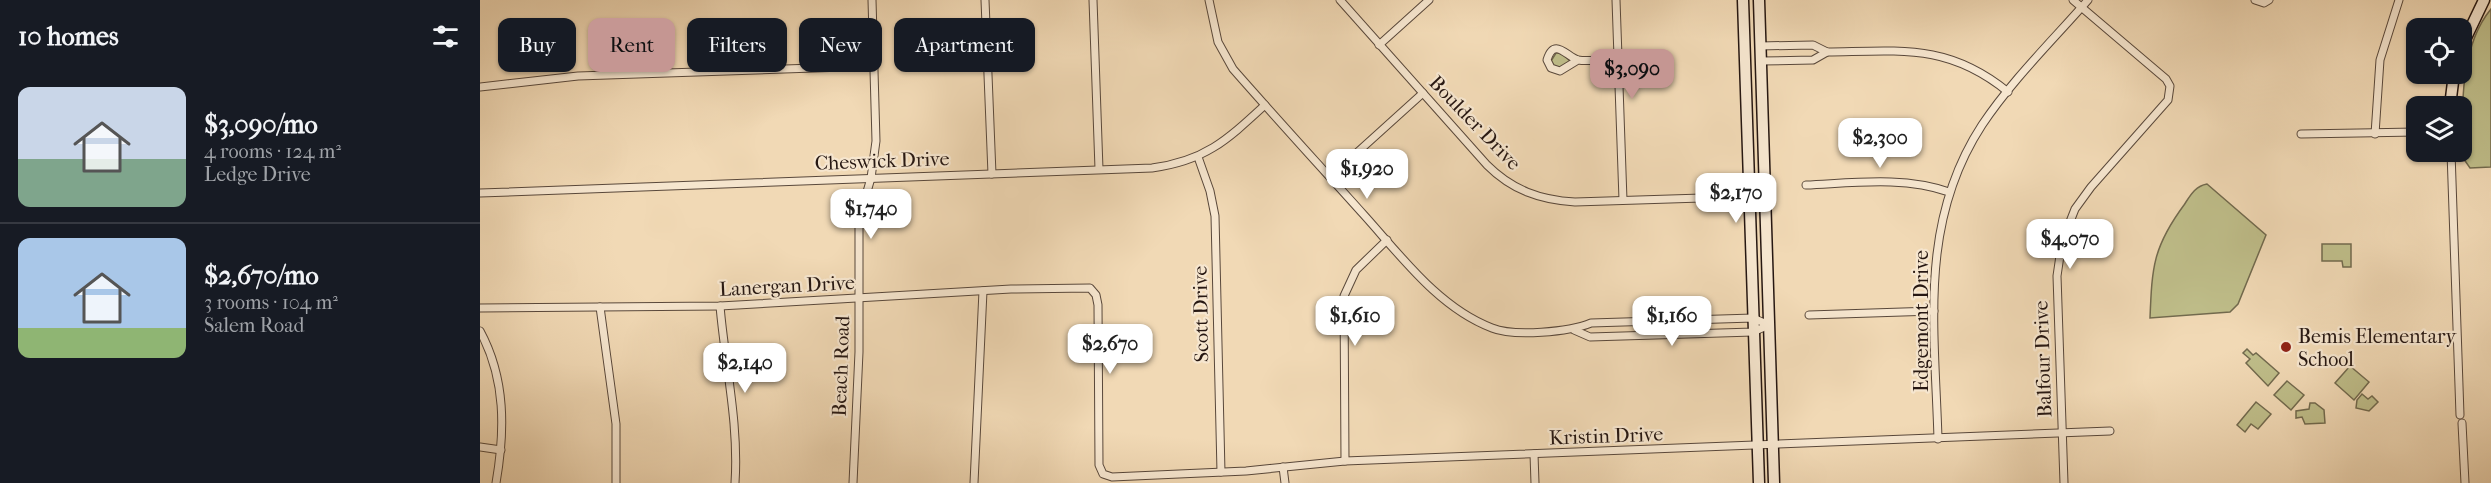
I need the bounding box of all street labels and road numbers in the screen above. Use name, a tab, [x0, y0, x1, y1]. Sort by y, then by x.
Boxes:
street label: Boulder Drive	[1424, 71, 1526, 175]
street label: Cheswick Drive	[814, 147, 950, 175]
street label: Edgemont Drive	[1910, 250, 1933, 392]
street label: Scott Drive	[1189, 265, 1213, 363]
street label: Lanergan Drive	[719, 271, 856, 301]
street label: Balfour Drive	[2029, 300, 2057, 418]
street label: Beach Road	[828, 314, 854, 417]
street label: Kristin Drive	[1549, 423, 1664, 449]

